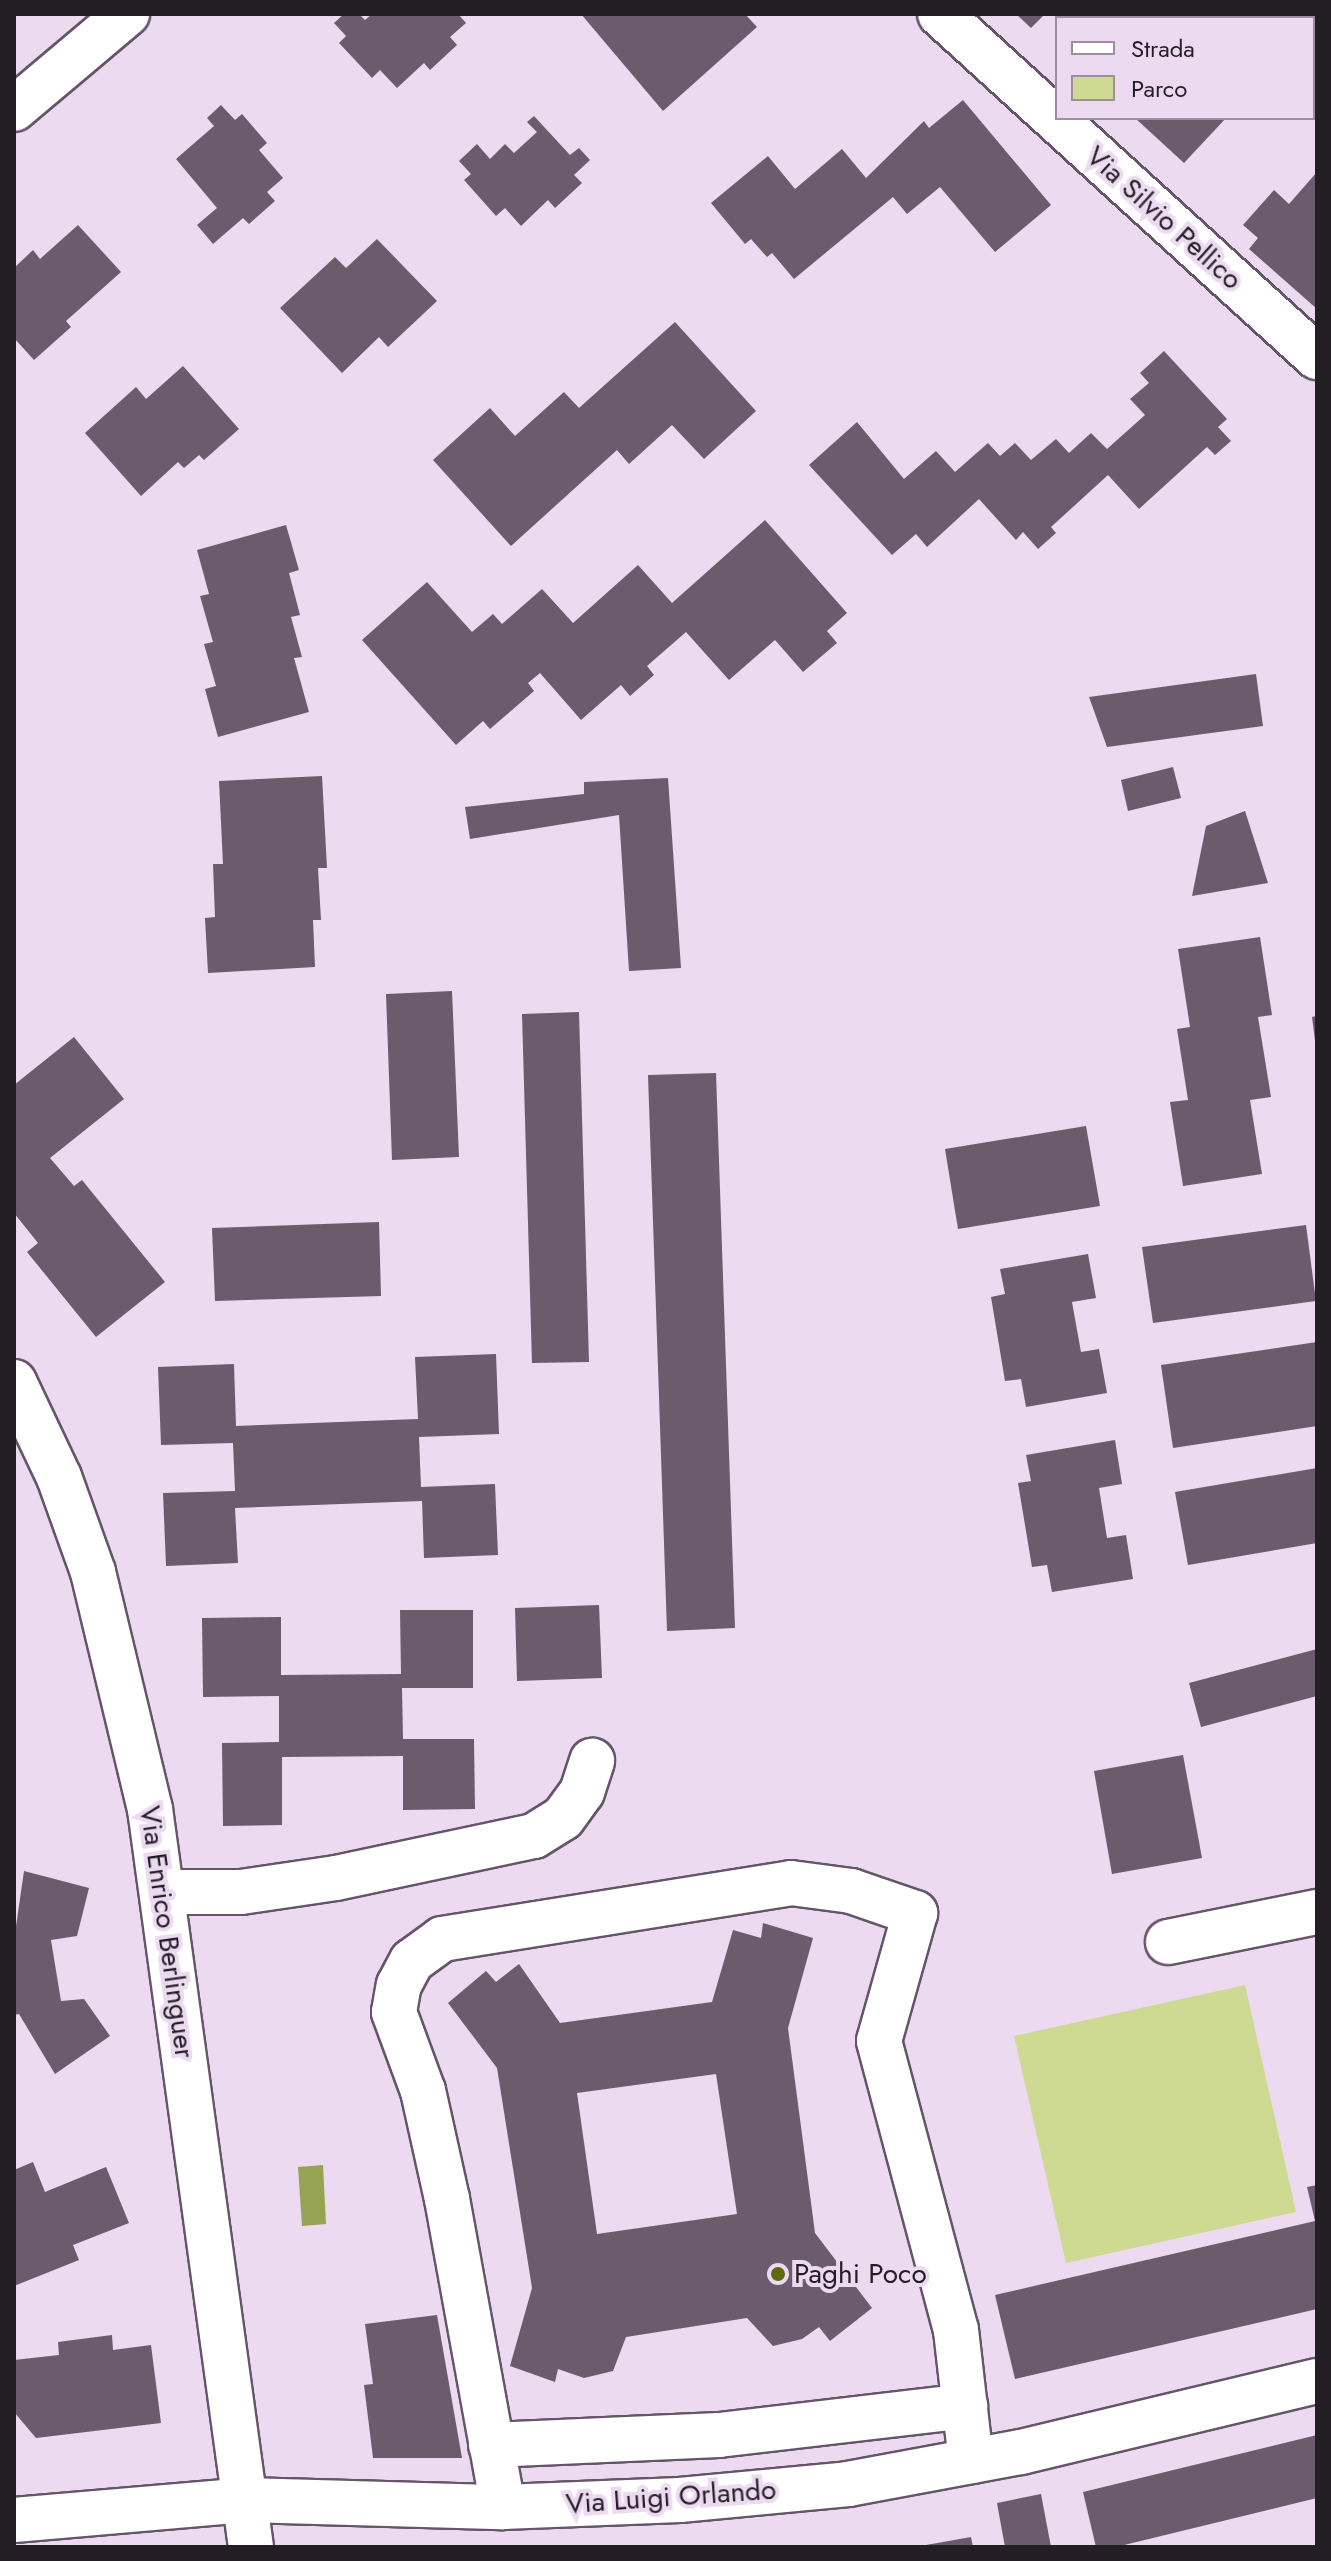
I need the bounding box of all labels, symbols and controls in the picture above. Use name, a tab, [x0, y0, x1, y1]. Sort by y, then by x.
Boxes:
legend	[1055, 16, 1315, 120]
text: Strada	[1131, 31, 1195, 66]
text: Parco	[1131, 71, 1187, 106]
street label: Via Silvio Pellico	[1079, 139, 1249, 297]
street label: Via Enrico Berlinguer	[133, 1804, 201, 2060]
place label: Paghi Poco	[794, 2257, 927, 2291]
marker: Paghi Poco	[769, 2265, 787, 2283]
street label: Via Luigi Orlando	[565, 2473, 777, 2521]

